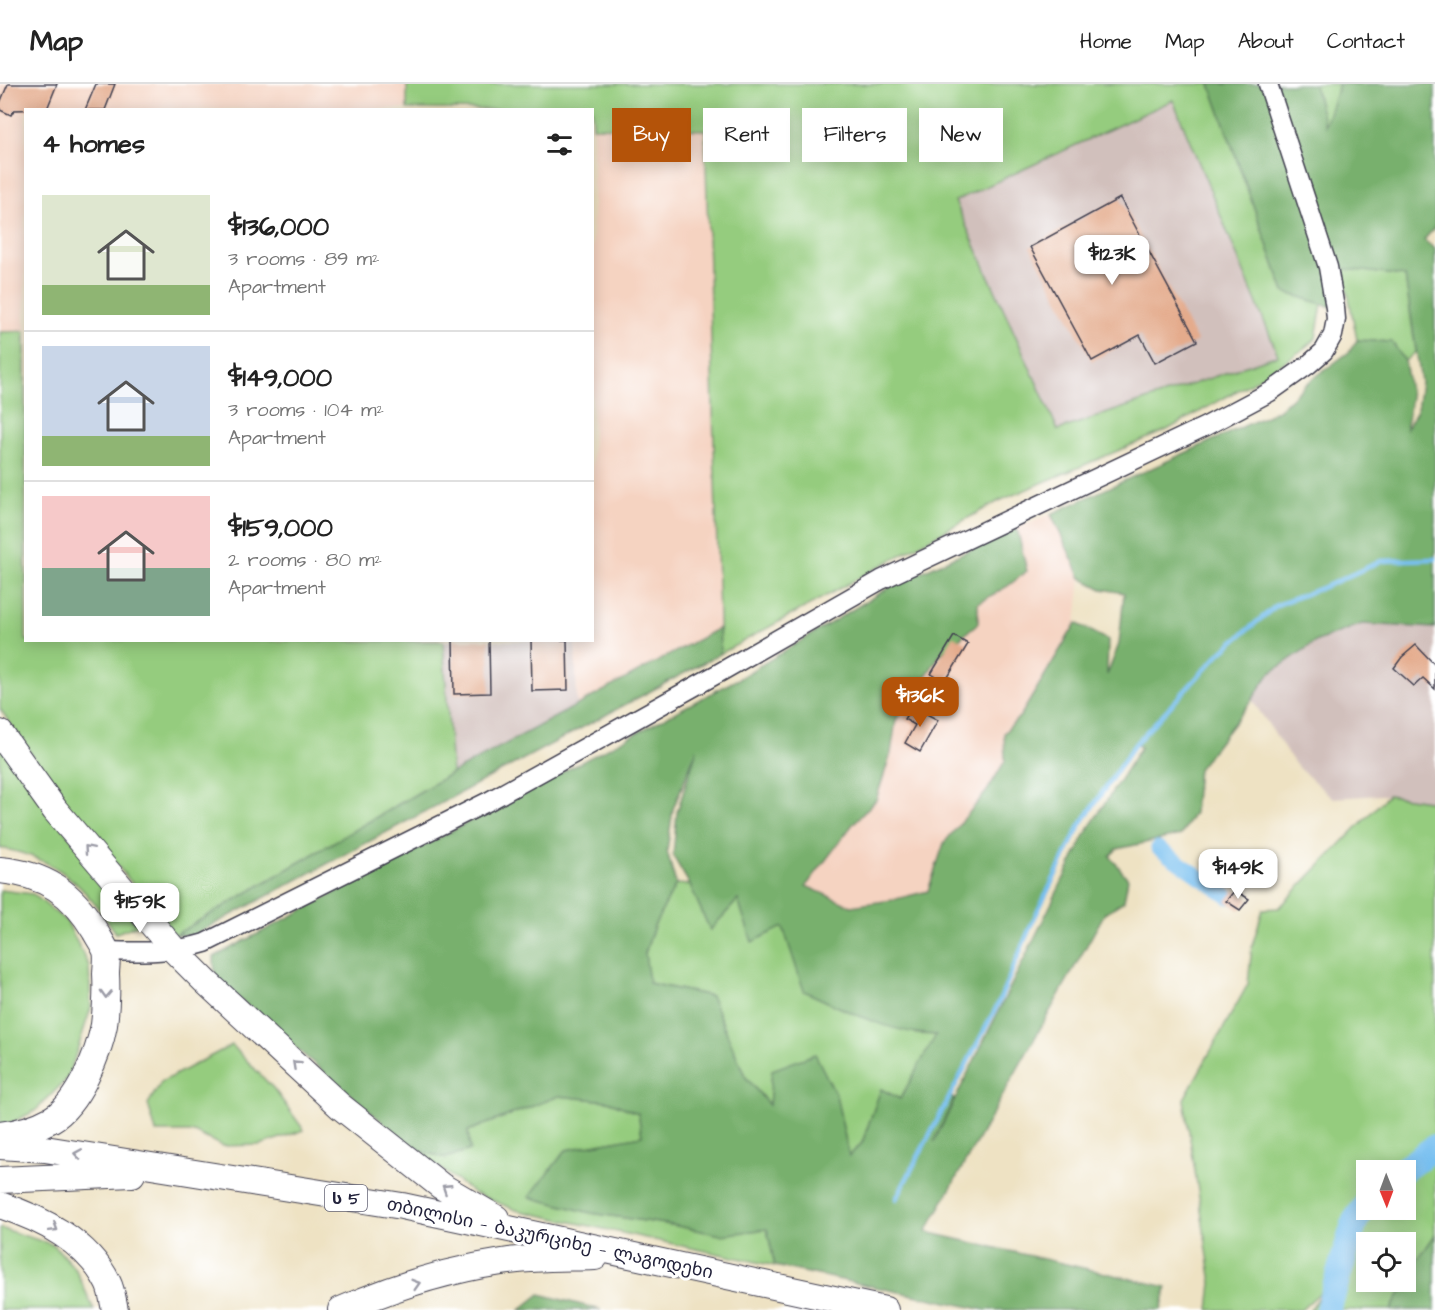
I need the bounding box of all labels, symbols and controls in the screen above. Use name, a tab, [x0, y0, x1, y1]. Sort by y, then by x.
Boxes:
text: Map	[30, 22, 83, 61]
text: Home	[1080, 27, 1132, 56]
text: Map	[1165, 27, 1205, 56]
text: About	[1238, 27, 1294, 56]
text: Contact	[1327, 27, 1405, 56]
chip: Buy	[612, 108, 691, 162]
chip: Rent	[703, 108, 790, 162]
chip: Filters	[802, 108, 907, 162]
chip: New	[919, 108, 1003, 162]
text: 4 homes	[42, 126, 145, 162]
icon: filters	[543, 128, 576, 161]
text: $136,000	[228, 209, 329, 245]
icon: home	[90, 219, 162, 291]
pin: $123K	[1070, 235, 1154, 286]
text: $123K	[1088, 240, 1136, 268]
text: 3 rooms · 89 m²	[228, 245, 380, 273]
text: Apartment	[228, 273, 326, 301]
text: $149,000	[228, 360, 332, 396]
icon: home	[90, 370, 162, 442]
text: 3 rooms · 104 m²	[228, 396, 384, 424]
text: Apartment	[228, 424, 326, 452]
text: $159,000	[228, 510, 333, 546]
icon: home	[90, 520, 162, 592]
text: 2 rooms · 80 m²	[228, 546, 382, 574]
text: Apartment	[228, 574, 326, 602]
pin: $136K	[878, 677, 962, 728]
text: $136K	[896, 682, 944, 710]
one-way arrow	[84, 845, 95, 856]
pin: $149K	[1196, 849, 1280, 900]
text: $149K	[1213, 854, 1263, 882]
pin: $159K	[98, 883, 182, 934]
text: $159K	[114, 888, 166, 916]
one-way arrow	[100, 989, 113, 998]
one-way arrow	[292, 1061, 303, 1072]
one-way arrow	[74, 1149, 83, 1161]
north arrow	[1356, 1160, 1416, 1220]
map controls	[1356, 1160, 1416, 1292]
one-way arrow	[442, 1184, 452, 1196]
road number: ს 5	[325, 1185, 367, 1211]
street label: თბილისი — ბაკურციხე — ლაგოდეხი	[384, 1192, 715, 1285]
one-way arrow	[47, 1221, 58, 1232]
button: locate	[1356, 1232, 1416, 1292]
one-way arrow	[410, 1279, 421, 1291]

